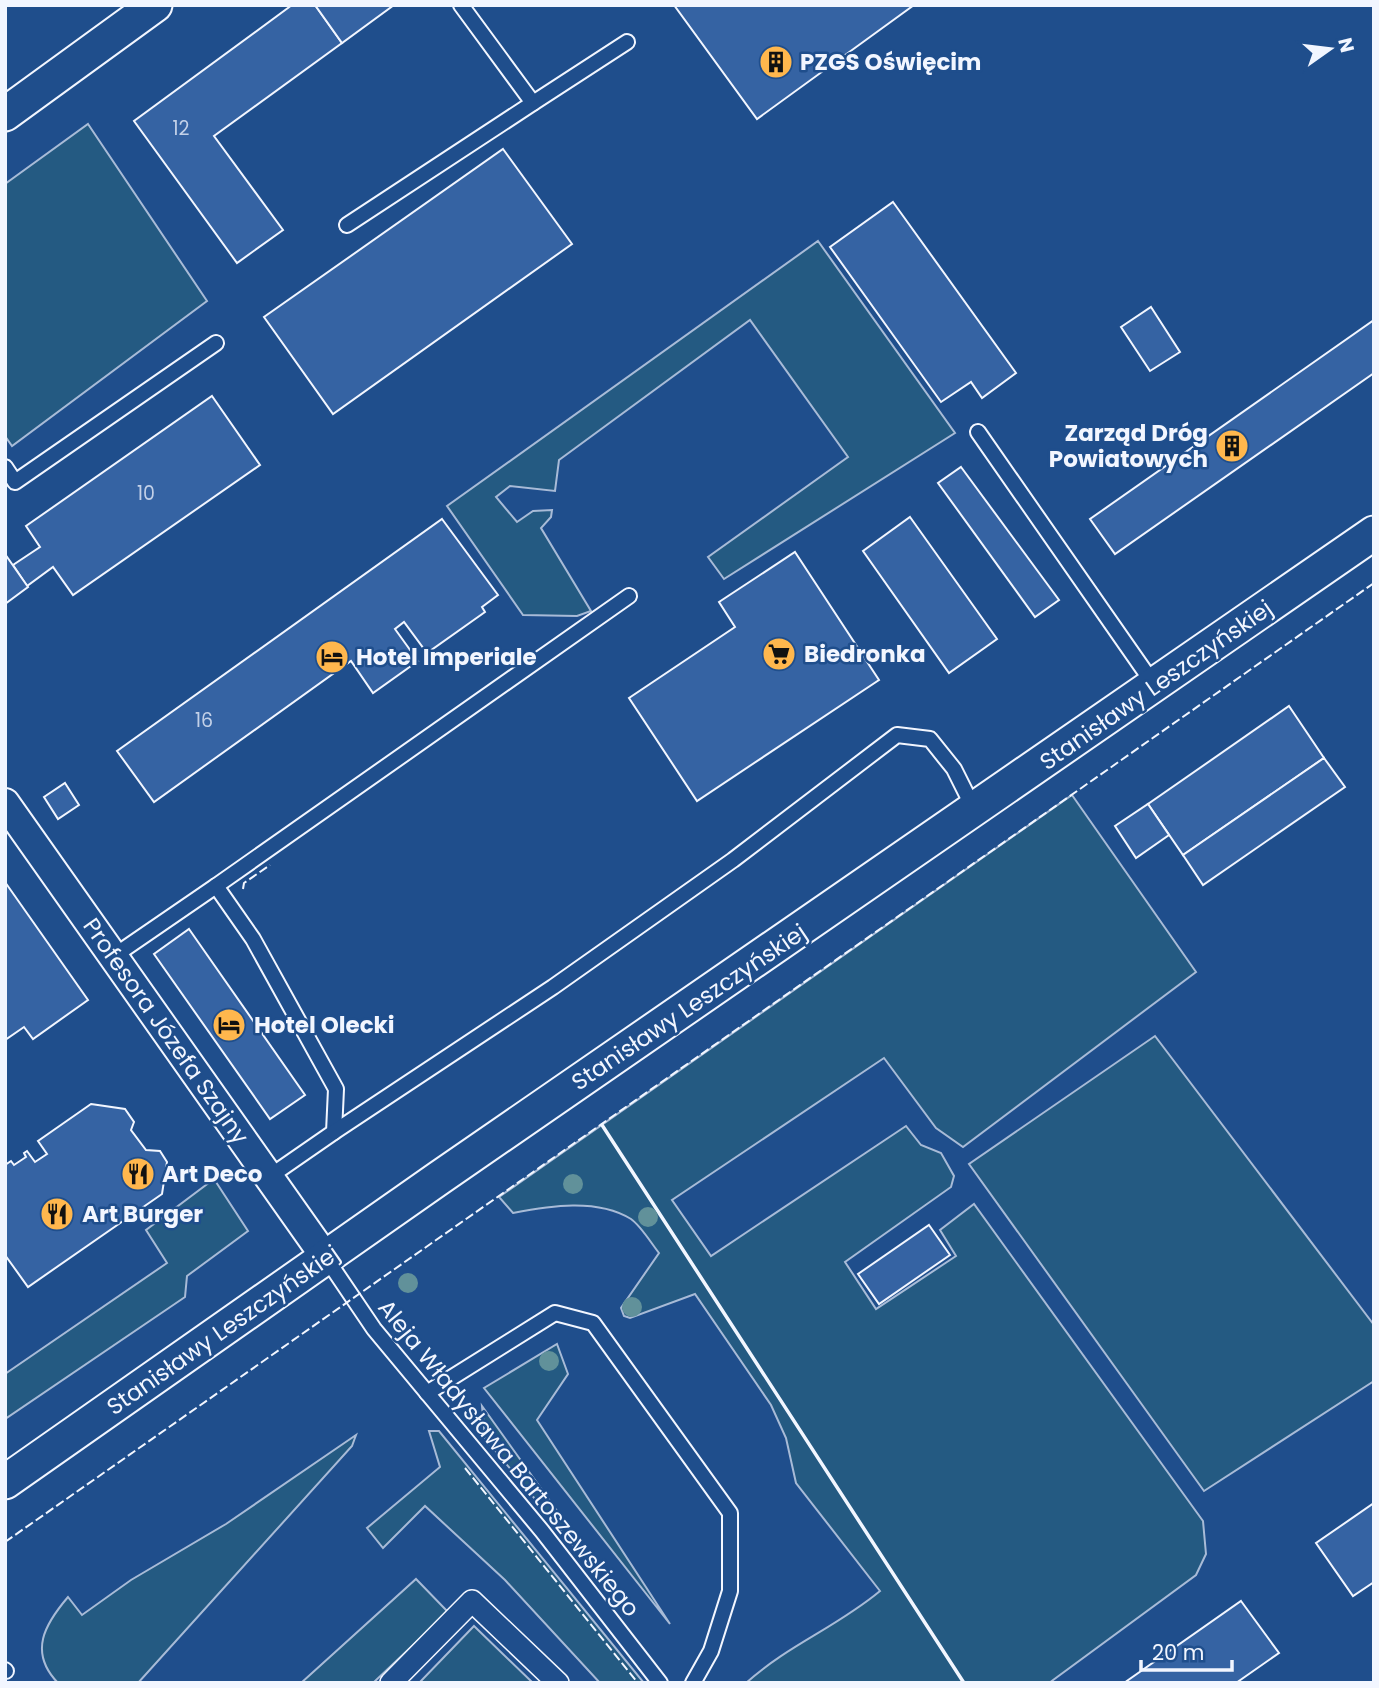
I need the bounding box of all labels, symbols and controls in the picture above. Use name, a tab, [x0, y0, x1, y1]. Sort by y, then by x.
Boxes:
north arrow	[1295, 14, 1365, 84]
text: N	[1331, 35, 1361, 55]
building icon: PZGS Oświęcim	[757, 43, 795, 81]
place label: PZGS Oświęcim	[800, 46, 981, 78]
house number: 12	[172, 115, 190, 142]
place label: Zarząd Dróg Powiatowych	[1049, 417, 1208, 475]
building icon: Zarząd Dróg Powiatowych	[1213, 427, 1251, 465]
house number: 10	[137, 480, 155, 507]
street label: Stanisławy Leszczyńskiej	[1033, 592, 1279, 778]
supermarket icon: Biedronka	[760, 635, 798, 673]
hotel icon: Hotel Imperiale	[313, 638, 351, 676]
place label: Biedronka	[804, 638, 926, 670]
place label: Hotel Imperiale	[356, 641, 537, 673]
house number: 16	[195, 707, 213, 734]
street label: Profesora Józefa Szajny	[76, 912, 256, 1150]
street label: Stanisławy Leszczyńskiej	[565, 916, 813, 1098]
hotel icon: Hotel Olecki	[210, 1006, 248, 1044]
place label: Hotel Olecki	[254, 1009, 395, 1041]
restaurant icon: Art Deco	[119, 1155, 157, 1193]
place label: Art Deco	[162, 1158, 262, 1190]
restaurant icon: Art Burger	[38, 1195, 76, 1233]
place label: Art Burger	[82, 1198, 203, 1230]
street label: Stanisławy Leszczyńskiej	[100, 1237, 346, 1423]
street label: Aleja Władysława Bartoszewskiego	[371, 1293, 647, 1623]
scale bar	[1141, 1628, 1232, 1672]
text: 20 m	[1152, 1638, 1205, 1667]

